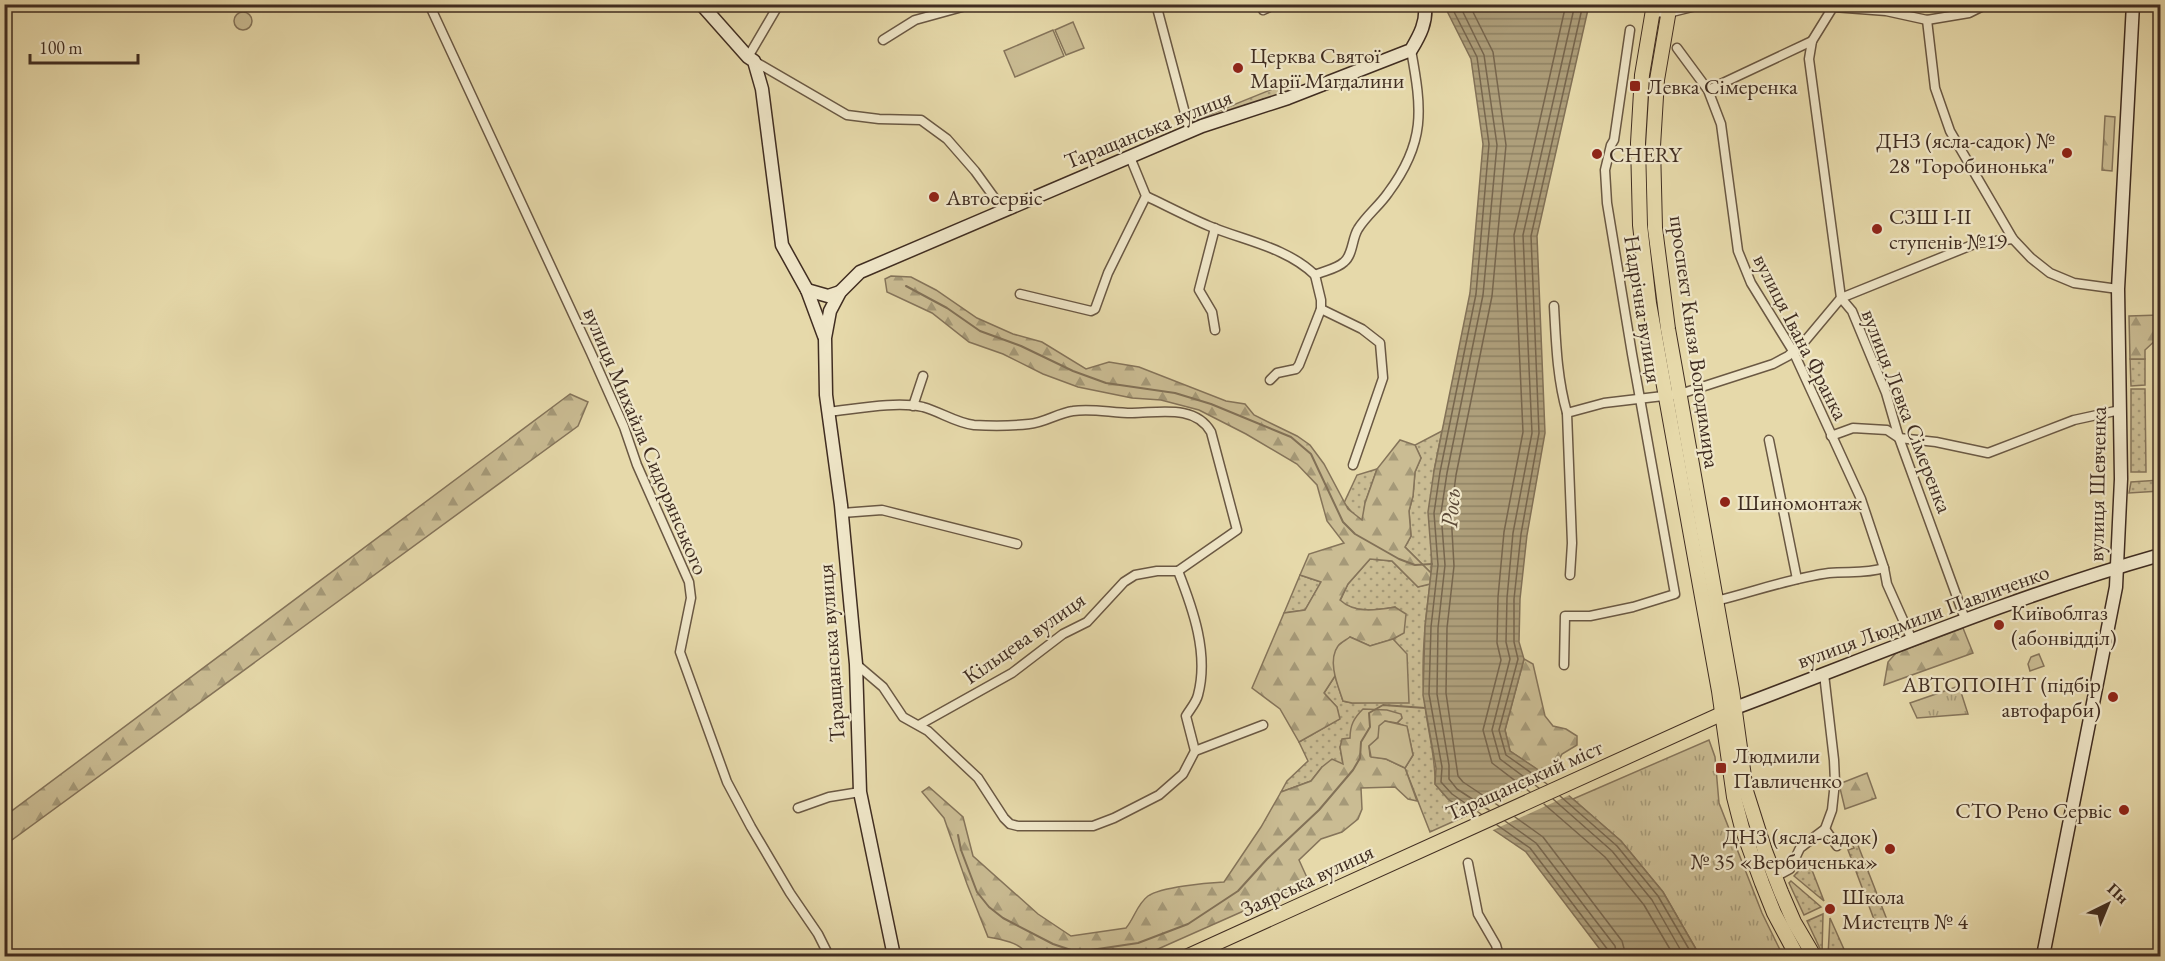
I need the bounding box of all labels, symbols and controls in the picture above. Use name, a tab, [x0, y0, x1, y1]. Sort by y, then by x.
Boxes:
scale bar	[30, 27, 138, 65]
text: 100 m	[39, 36, 83, 59]
place label: Церква Святої Марії Магдалини	[1250, 41, 1405, 95]
marker: Церква Святої Марії Магдалини	[1231, 61, 1245, 75]
place label: Левка Сімеренка	[1647, 72, 1798, 101]
marker: Левка Сімеренка	[1628, 79, 1642, 93]
street label: Таращанська вулиця	[1060, 82, 1236, 176]
place label: ДНЗ (ясла-садок) № 28 "Горобинонька"	[1876, 126, 2055, 180]
place label: CHERY	[1609, 140, 1683, 169]
marker: ДНЗ (ясла-садок) № 28 "Горобинонька"	[2060, 146, 2074, 160]
marker: CHERY	[1590, 147, 1604, 161]
place label: Автосервіс	[945, 183, 1043, 212]
marker: Автосервіс	[927, 190, 941, 204]
place label: СЗШ I-II ступенів №19	[1889, 202, 2007, 256]
street label: проспект Князя Володимира	[1663, 214, 1727, 470]
marker: СЗШ I-II ступенів №19	[1870, 222, 1884, 236]
street label: Надрічна вулиця	[1617, 233, 1669, 385]
street label: вулиця Івана Франка	[1747, 249, 1856, 425]
street label: вулиця Михайла Сидорянського	[576, 303, 716, 579]
street label: вулиця Левка Сімеренка	[1855, 305, 1959, 517]
street label: вулиця Шевченка	[2081, 406, 2113, 562]
water label: Рось	[1433, 487, 1467, 529]
place label: Шиномонтаж	[1737, 488, 1863, 517]
marker: Шиномонтаж	[1718, 495, 1732, 509]
street label: вулиця Людмили Павличенко	[1793, 557, 2053, 675]
street label: Таращанська вулиця	[810, 563, 852, 743]
street label: Кільцева вулиця	[957, 585, 1091, 691]
place label: Київоблгаз (абонвідділ)	[2011, 598, 2117, 652]
marker: Київоблгаз (абонвідділ)	[1992, 618, 2006, 632]
place label: АВТОПОІНТ (підбір автофарби)	[1901, 670, 2101, 724]
marker: АВТОПОІНТ (підбір автофарби)	[2106, 690, 2120, 704]
street label: Таращанський міст	[1441, 732, 1607, 828]
place label: Людмили Павличенко	[1733, 741, 1842, 795]
marker: Людмили Павличенко	[1714, 761, 1728, 775]
place label: СТО Рено Сервіс	[1955, 796, 2112, 825]
marker: СТО Рено Сервіс	[2117, 803, 2131, 817]
place label: ДНЗ (ясла-садок) № 35 «Вербиченька»	[1690, 822, 1878, 876]
street label: Заярська вулиця	[1236, 837, 1378, 923]
marker: ДНЗ (ясла-садок) № 35 «Вербиченька»	[1883, 842, 1897, 856]
north arrow	[2078, 874, 2138, 934]
text: Пн	[2103, 878, 2133, 909]
place label: Школа Мистецтв № 4	[1842, 882, 1969, 936]
marker: Школа Мистецтв № 4	[1823, 902, 1837, 916]

